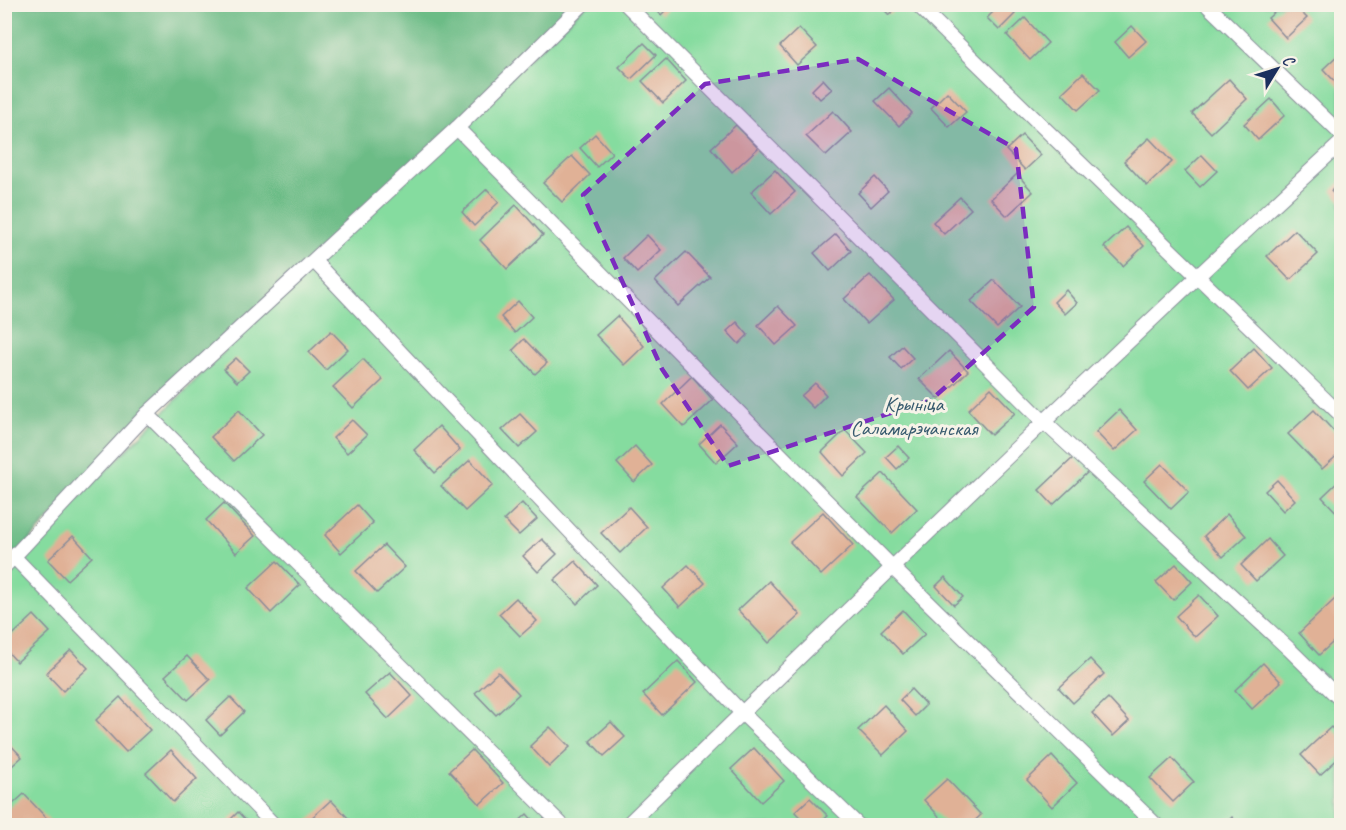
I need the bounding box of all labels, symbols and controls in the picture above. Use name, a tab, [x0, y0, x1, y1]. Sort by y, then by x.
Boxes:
north arrow	[1247, 39, 1307, 99]
text: С	[1278, 51, 1300, 71]
park label: Крыніца Саламарэчанская	[851, 391, 979, 441]

